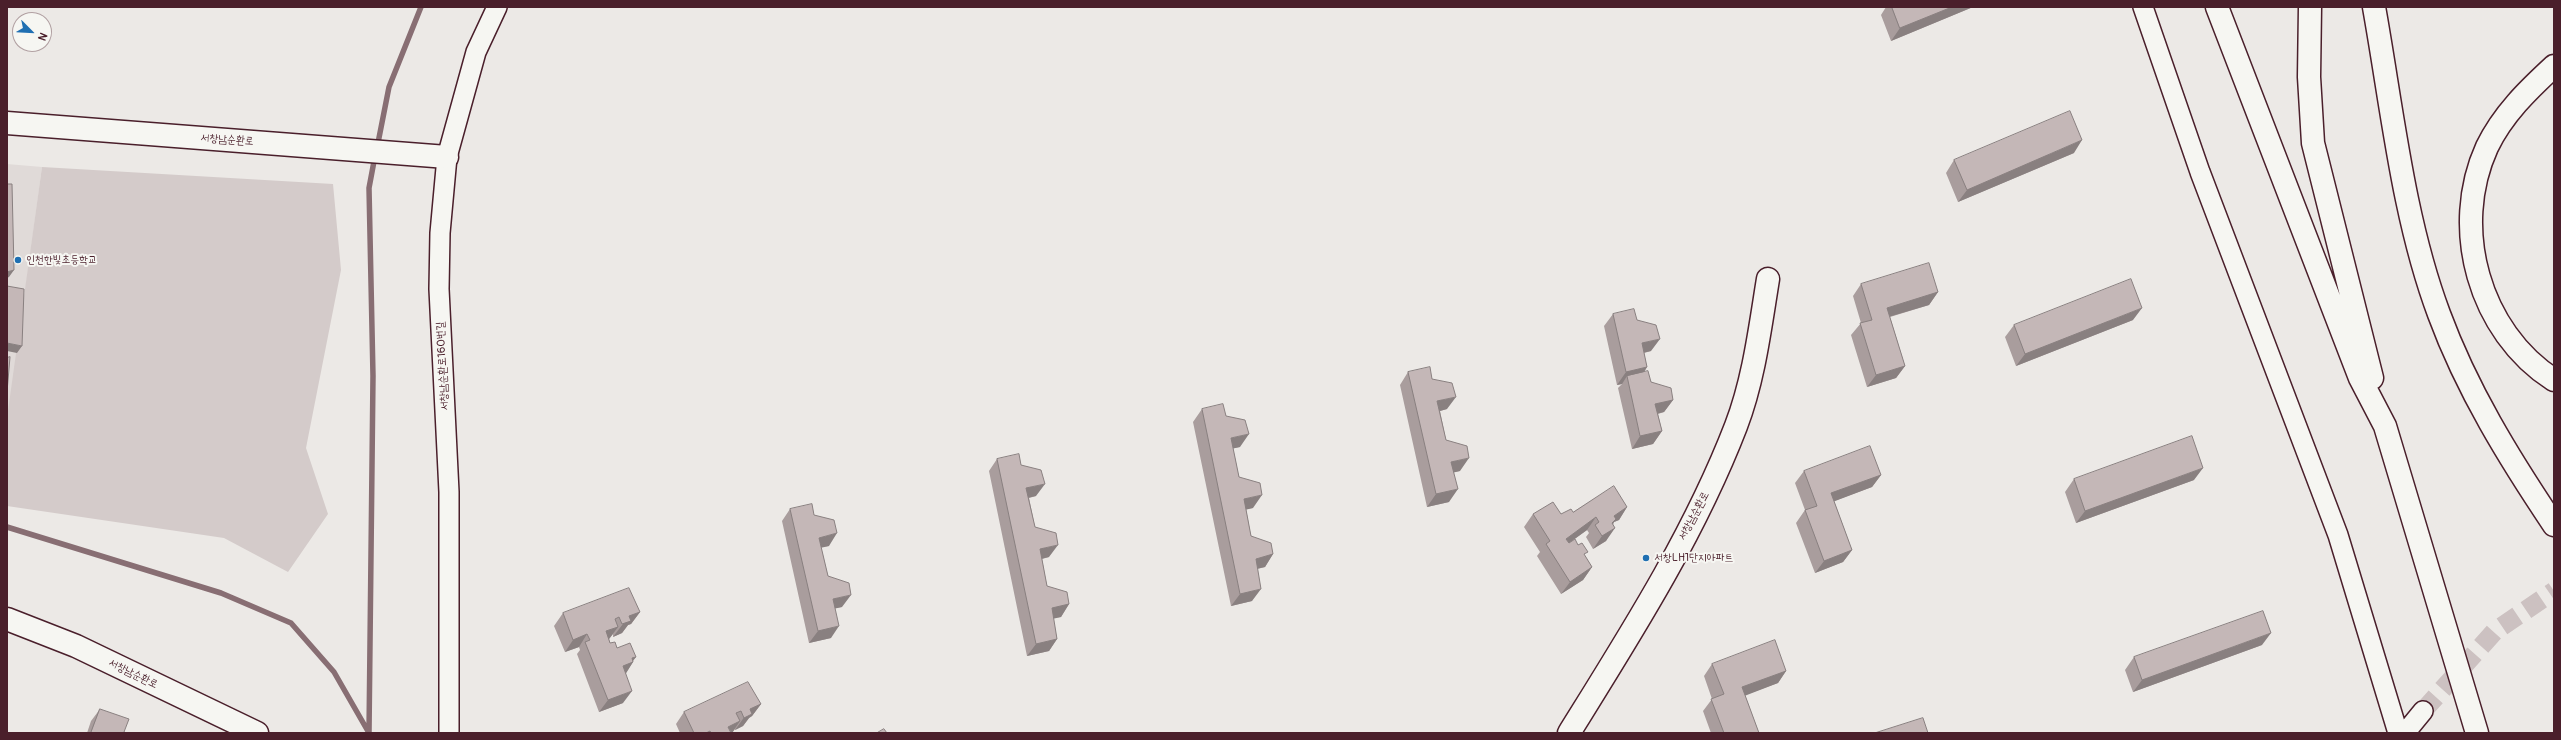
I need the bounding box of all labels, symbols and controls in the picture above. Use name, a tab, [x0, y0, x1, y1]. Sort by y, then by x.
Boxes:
north arrow	[12, 12, 52, 52]
text: N	[35, 31, 50, 43]
street label: 서창남순환로	[200, 132, 254, 148]
place label: 인천한빛초등학교	[26, 253, 97, 267]
marker: 인천한빛초등학교	[13, 255, 23, 265]
street label: 서창남순환로160번길	[434, 321, 452, 411]
street label: 서창남순환로	[1676, 489, 1712, 543]
place label: 서창LH1단지아파트	[1654, 551, 1733, 565]
marker: 서창LH1단지아파트	[1641, 553, 1651, 563]
street label: 서창남순환로	[106, 656, 160, 692]

